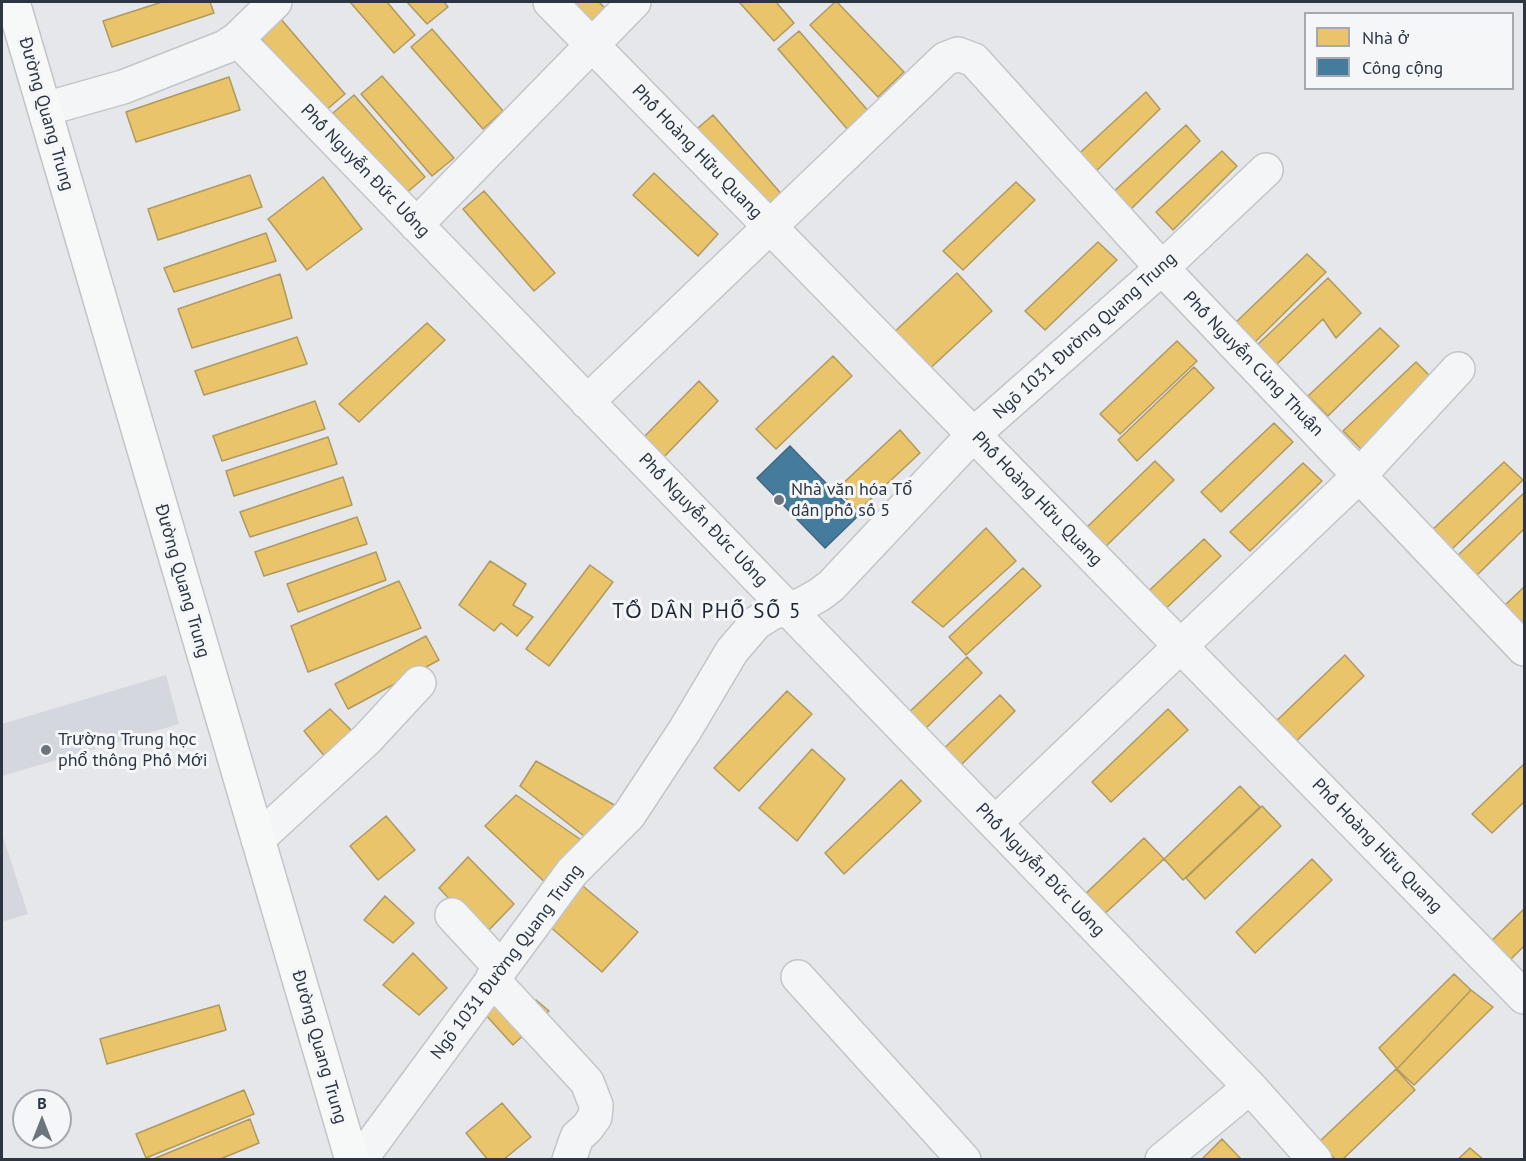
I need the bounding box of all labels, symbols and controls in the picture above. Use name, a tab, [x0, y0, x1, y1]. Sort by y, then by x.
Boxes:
legend	[1304, 12, 1514, 90]
text: Nhà ở	[1362, 26, 1410, 49]
street label: Đường Quang Trung	[14, 35, 78, 193]
text: Công cộng	[1362, 56, 1443, 79]
street label: Phố Hoàng Hữu Quang	[627, 80, 767, 224]
street label: Phố Nguyễn Đức Uông	[296, 100, 434, 242]
street label: Ngõ 1031 Đường Quang Trung	[989, 248, 1181, 424]
street label: Phố Nguyễn Củng Thuận	[1178, 287, 1328, 441]
street label: Phố Hoàng Hữu Quang	[967, 427, 1107, 571]
street label: Phố Nguyễn Đức Uông	[634, 449, 772, 591]
place label: Nhà văn hóa Tổ dân phố số 5	[791, 479, 912, 522]
marker: Nhà văn hóa Tổ dân phố số 5	[772, 493, 786, 507]
street label: Đường Quang Trung	[150, 502, 214, 660]
district label: TỔ DÂN PHỐ SỐ 5	[612, 599, 802, 625]
place label: Trường Trung học phổ thông Phố Mới	[58, 729, 208, 771]
marker: Trường Trung học phổ thông Phố Mới	[39, 743, 53, 757]
street label: Phố Hoàng Hữu Quang	[1307, 774, 1447, 918]
street label: Phố Nguyễn Đức Uông	[971, 799, 1109, 941]
street label: Ngõ 1031 Đường Quang Trung	[426, 860, 588, 1064]
street label: Đường Quang Trung	[287, 968, 351, 1126]
north arrow	[12, 1089, 72, 1149]
text: B	[37, 1093, 47, 1113]

